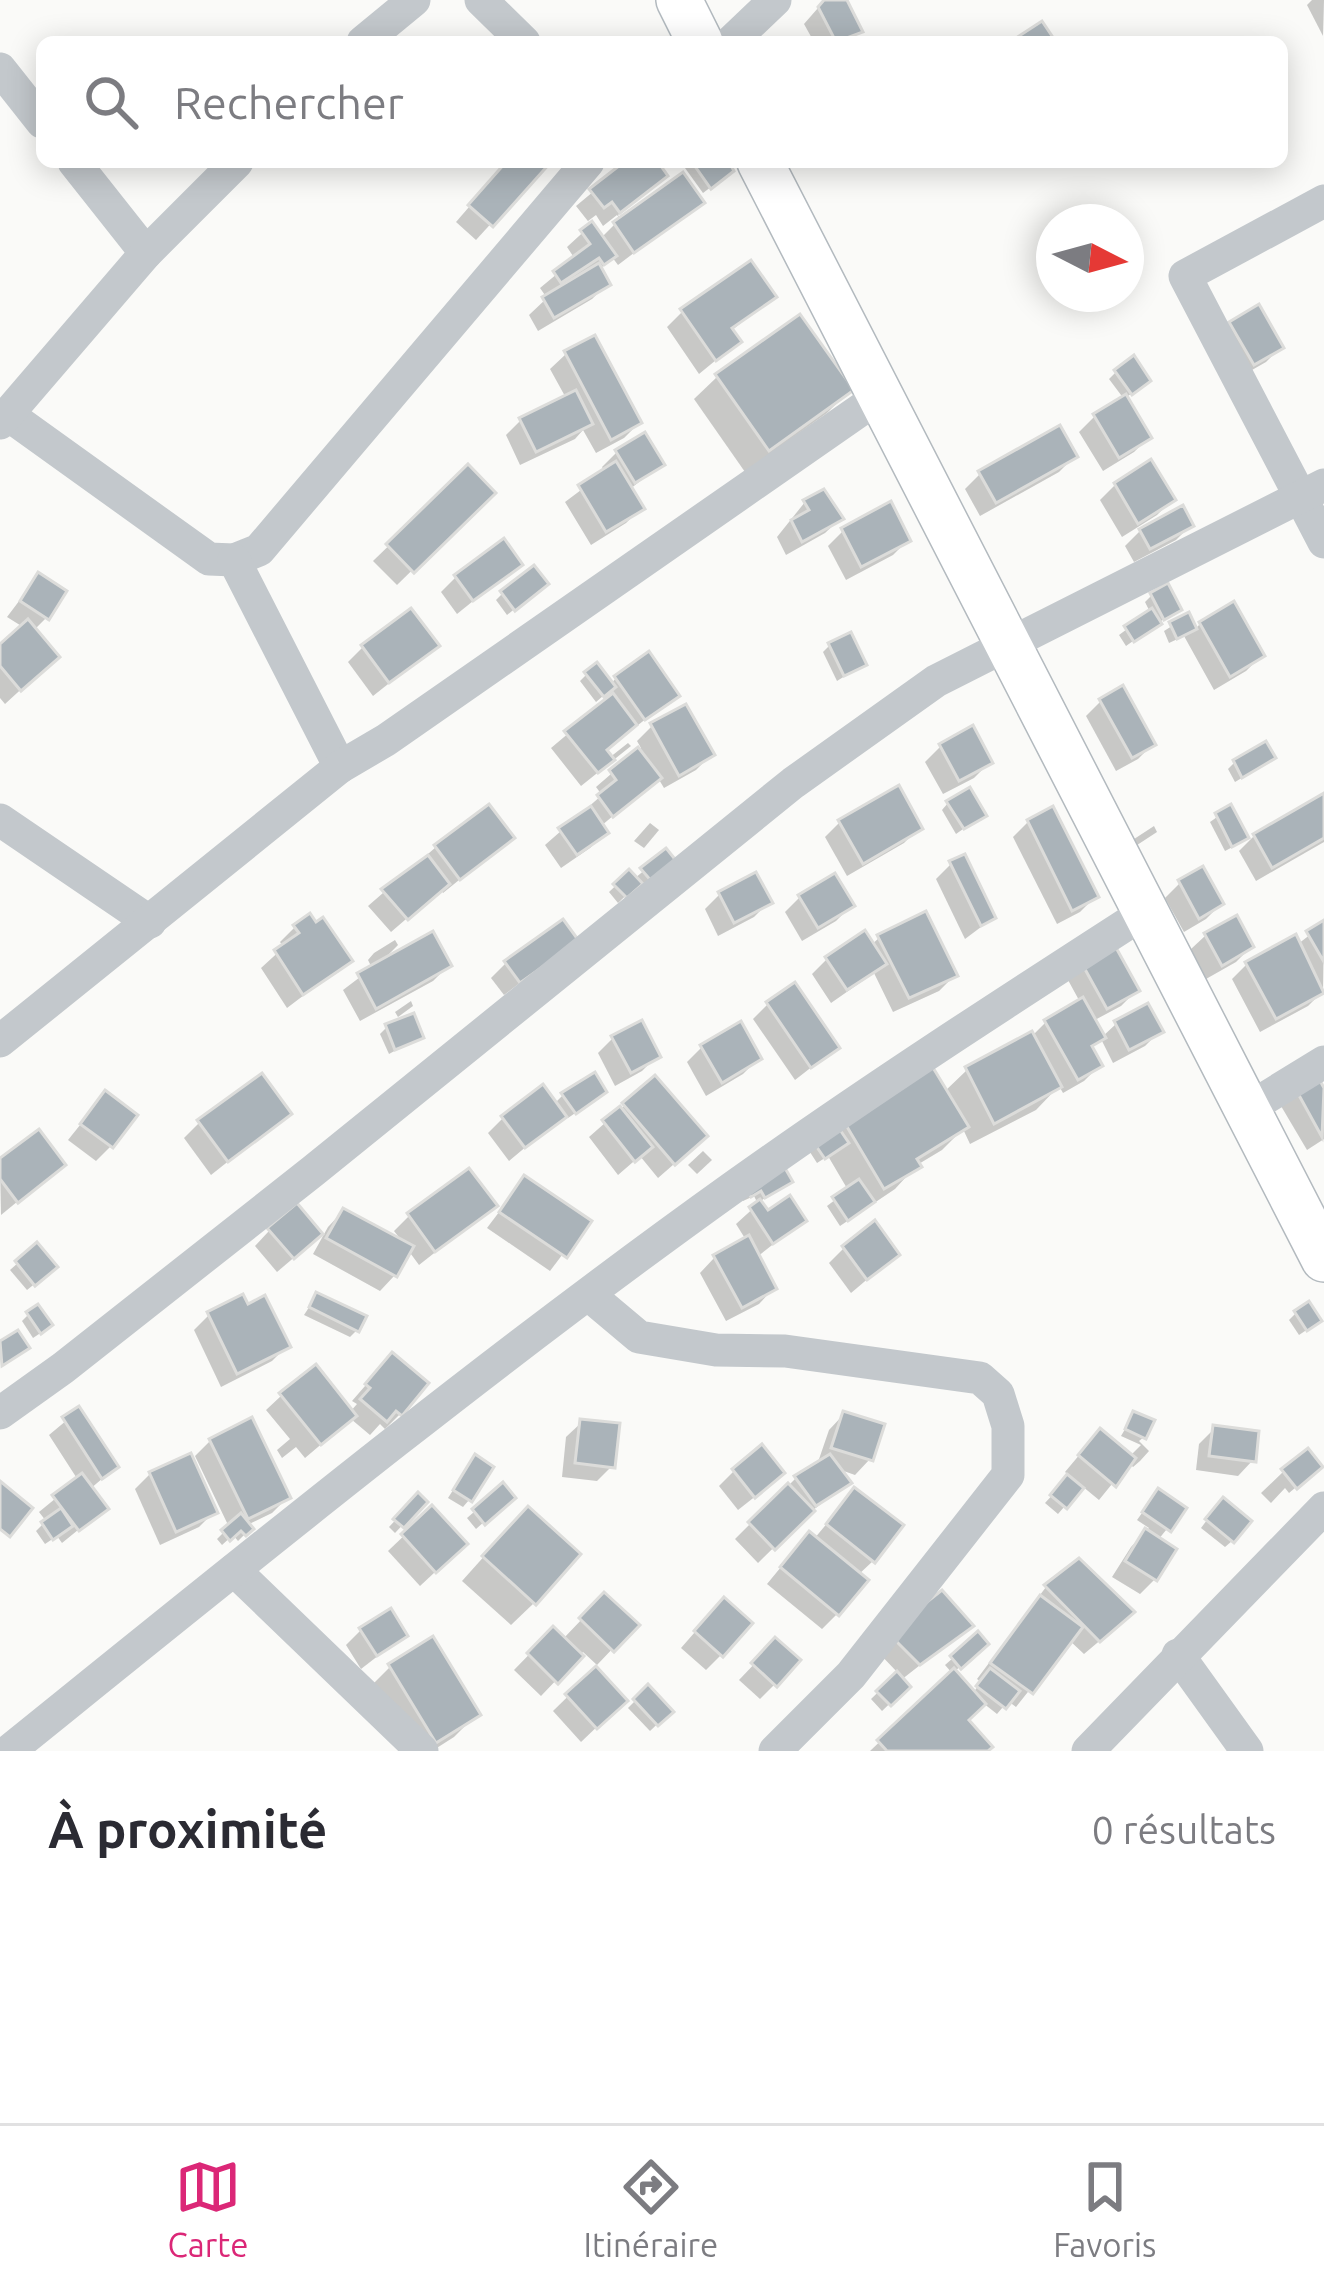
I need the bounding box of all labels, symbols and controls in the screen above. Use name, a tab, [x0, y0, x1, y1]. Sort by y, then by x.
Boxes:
search box	[36, 36, 1288, 168]
icon: search	[78, 69, 144, 135]
text: Rechercher	[174, 77, 404, 128]
north arrow	[1036, 204, 1144, 312]
text: À proximité	[48, 1800, 327, 1858]
text: 0 résultats	[1092, 1808, 1276, 1851]
tab: Carte	[168, 2154, 248, 2263]
tab: Itinéraire	[583, 2154, 718, 2263]
tab: Favoris	[1053, 2154, 1156, 2263]

